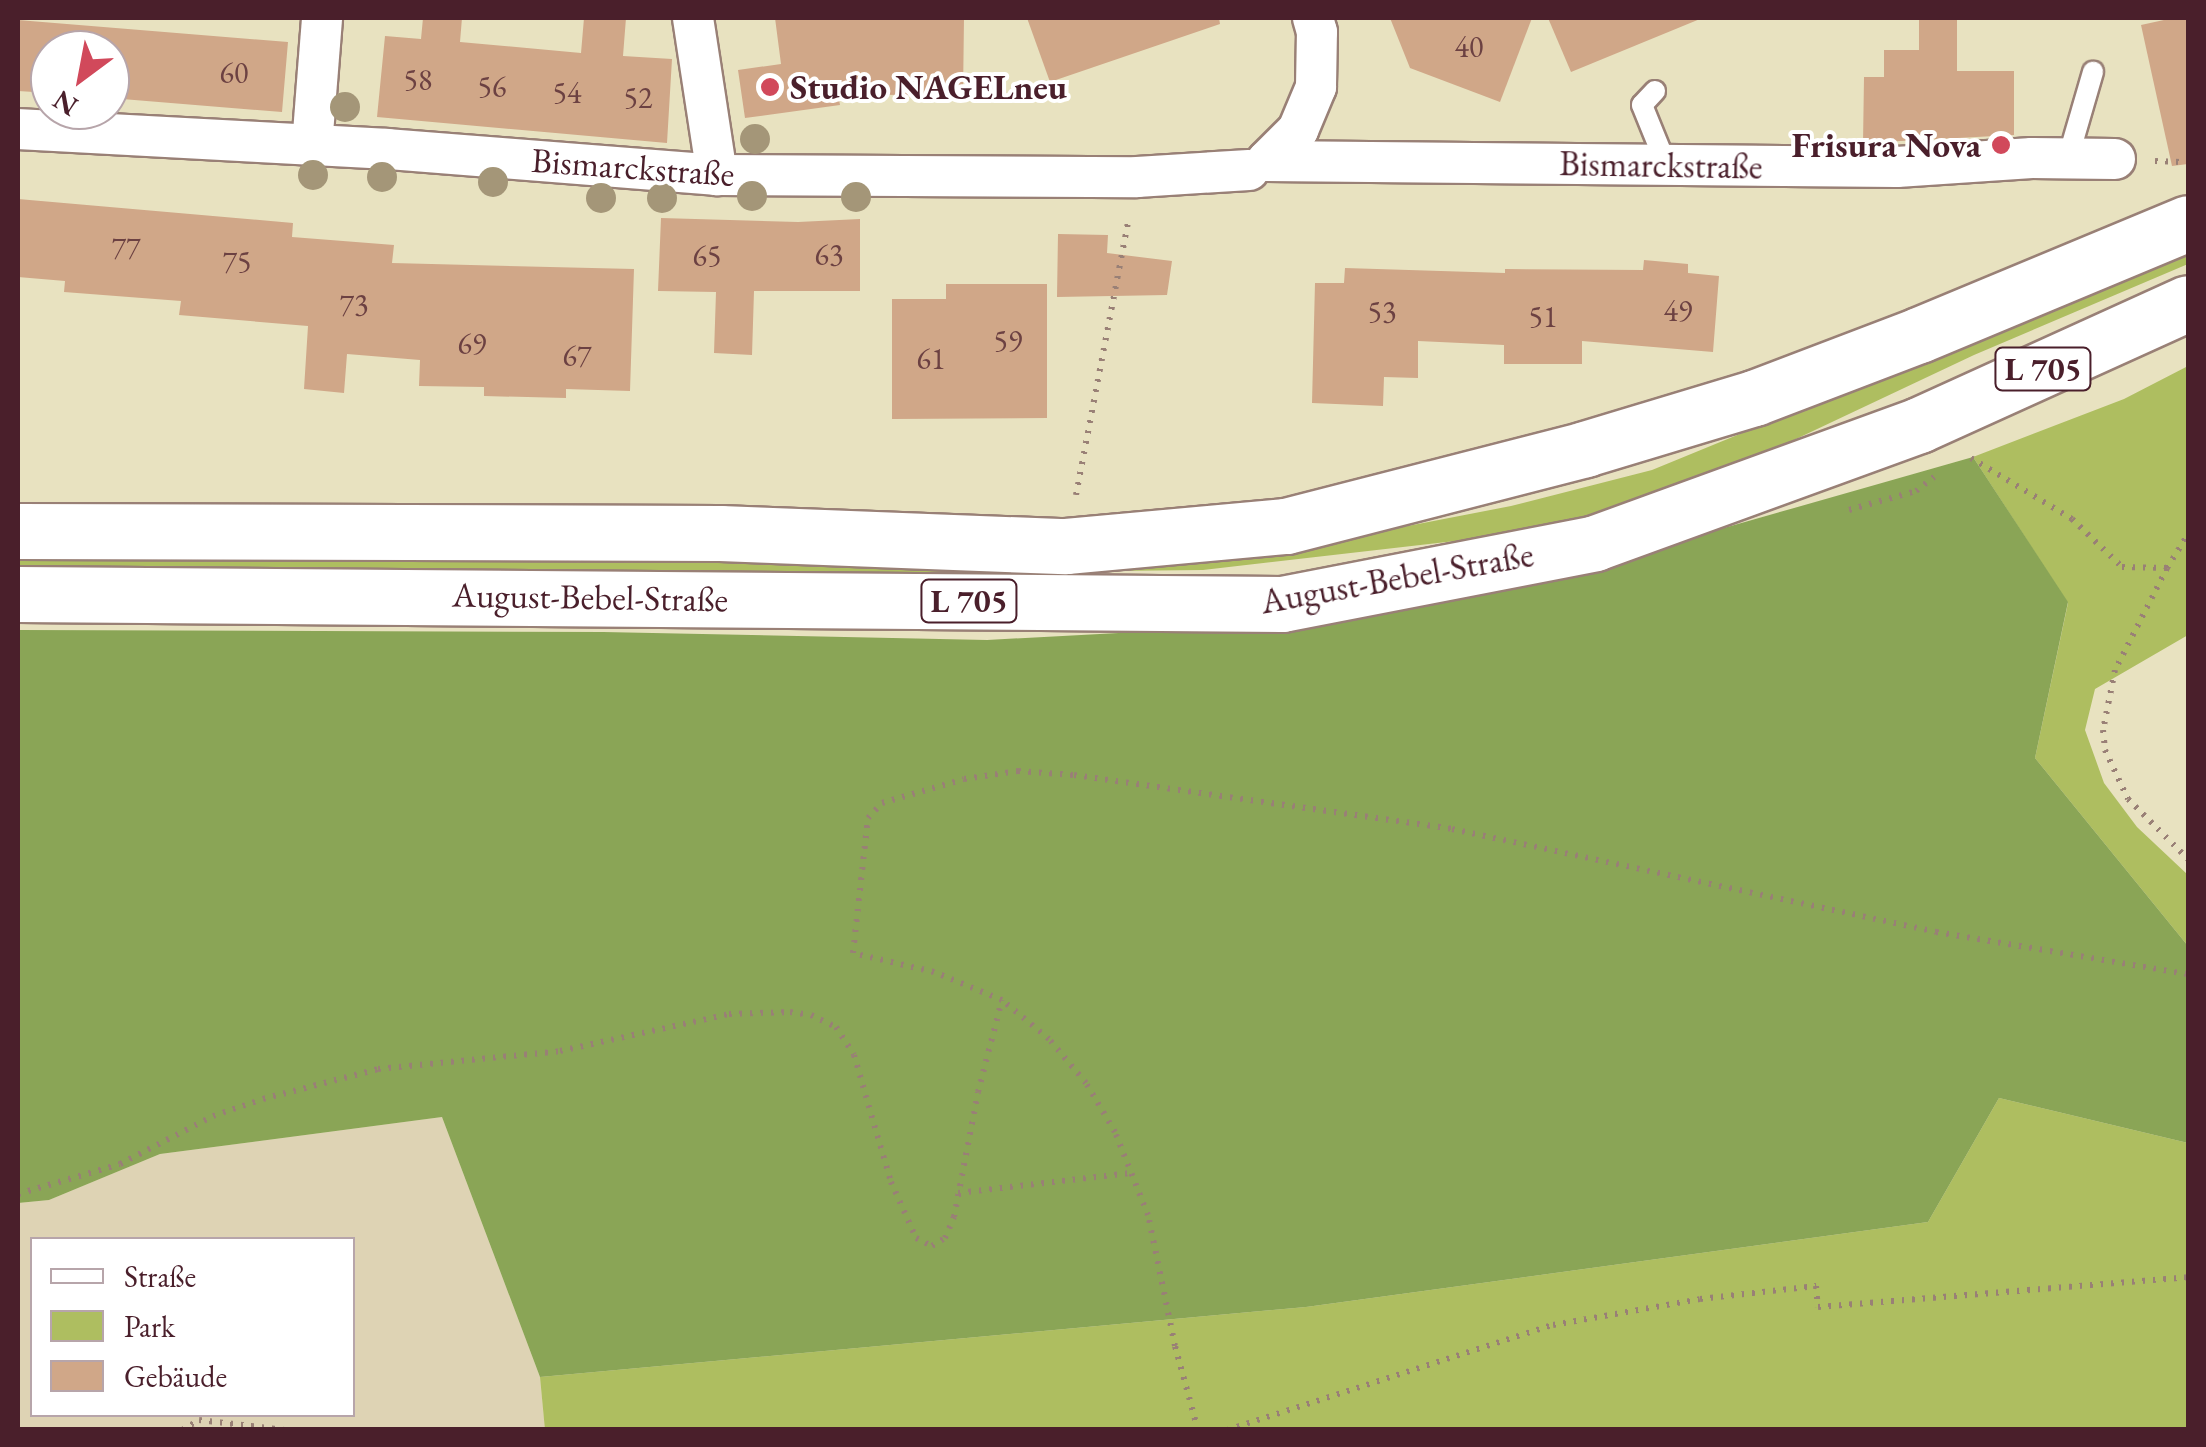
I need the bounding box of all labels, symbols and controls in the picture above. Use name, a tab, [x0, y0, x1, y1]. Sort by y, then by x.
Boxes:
house number: 40	[1455, 29, 1483, 65]
north arrow	[30, 30, 130, 130]
house number: 60	[220, 55, 248, 91]
house number: 58	[404, 62, 432, 98]
place label: Studio NAGELneu	[790, 66, 1067, 108]
house number: 56	[478, 69, 506, 105]
house number: 54	[553, 75, 581, 111]
marker: Studio NAGELneu	[759, 76, 781, 98]
house number: 52	[624, 80, 652, 116]
text: N	[46, 82, 84, 125]
place label: Frisura Nova	[1792, 124, 1981, 166]
marker: Frisura Nova	[1990, 134, 2012, 156]
street label: Bismarckstraße	[530, 139, 736, 195]
street label: Bismarckstraße	[1559, 142, 1763, 188]
house number: 77	[112, 230, 140, 266]
house number: 63	[815, 237, 843, 273]
house number: 65	[693, 238, 721, 274]
house number: 75	[223, 244, 251, 280]
house number: 73	[340, 287, 368, 323]
house number: 49	[1664, 293, 1692, 329]
house number: 53	[1368, 294, 1396, 330]
house number: 51	[1529, 299, 1557, 335]
house number: 59	[994, 323, 1022, 359]
house number: 69	[458, 326, 486, 362]
house number: 67	[563, 338, 591, 374]
house number: 61	[917, 341, 945, 377]
road number: L 705	[1993, 342, 2093, 396]
street label: August-Bebel-Straße	[1257, 533, 1537, 623]
street label: August-Bebel-Straße	[452, 574, 728, 620]
road number: L 705	[919, 574, 1019, 628]
legend	[30, 1237, 355, 1417]
text: Straße	[124, 1257, 196, 1296]
text: Park	[124, 1307, 175, 1346]
text: Gebäude	[124, 1357, 227, 1396]

